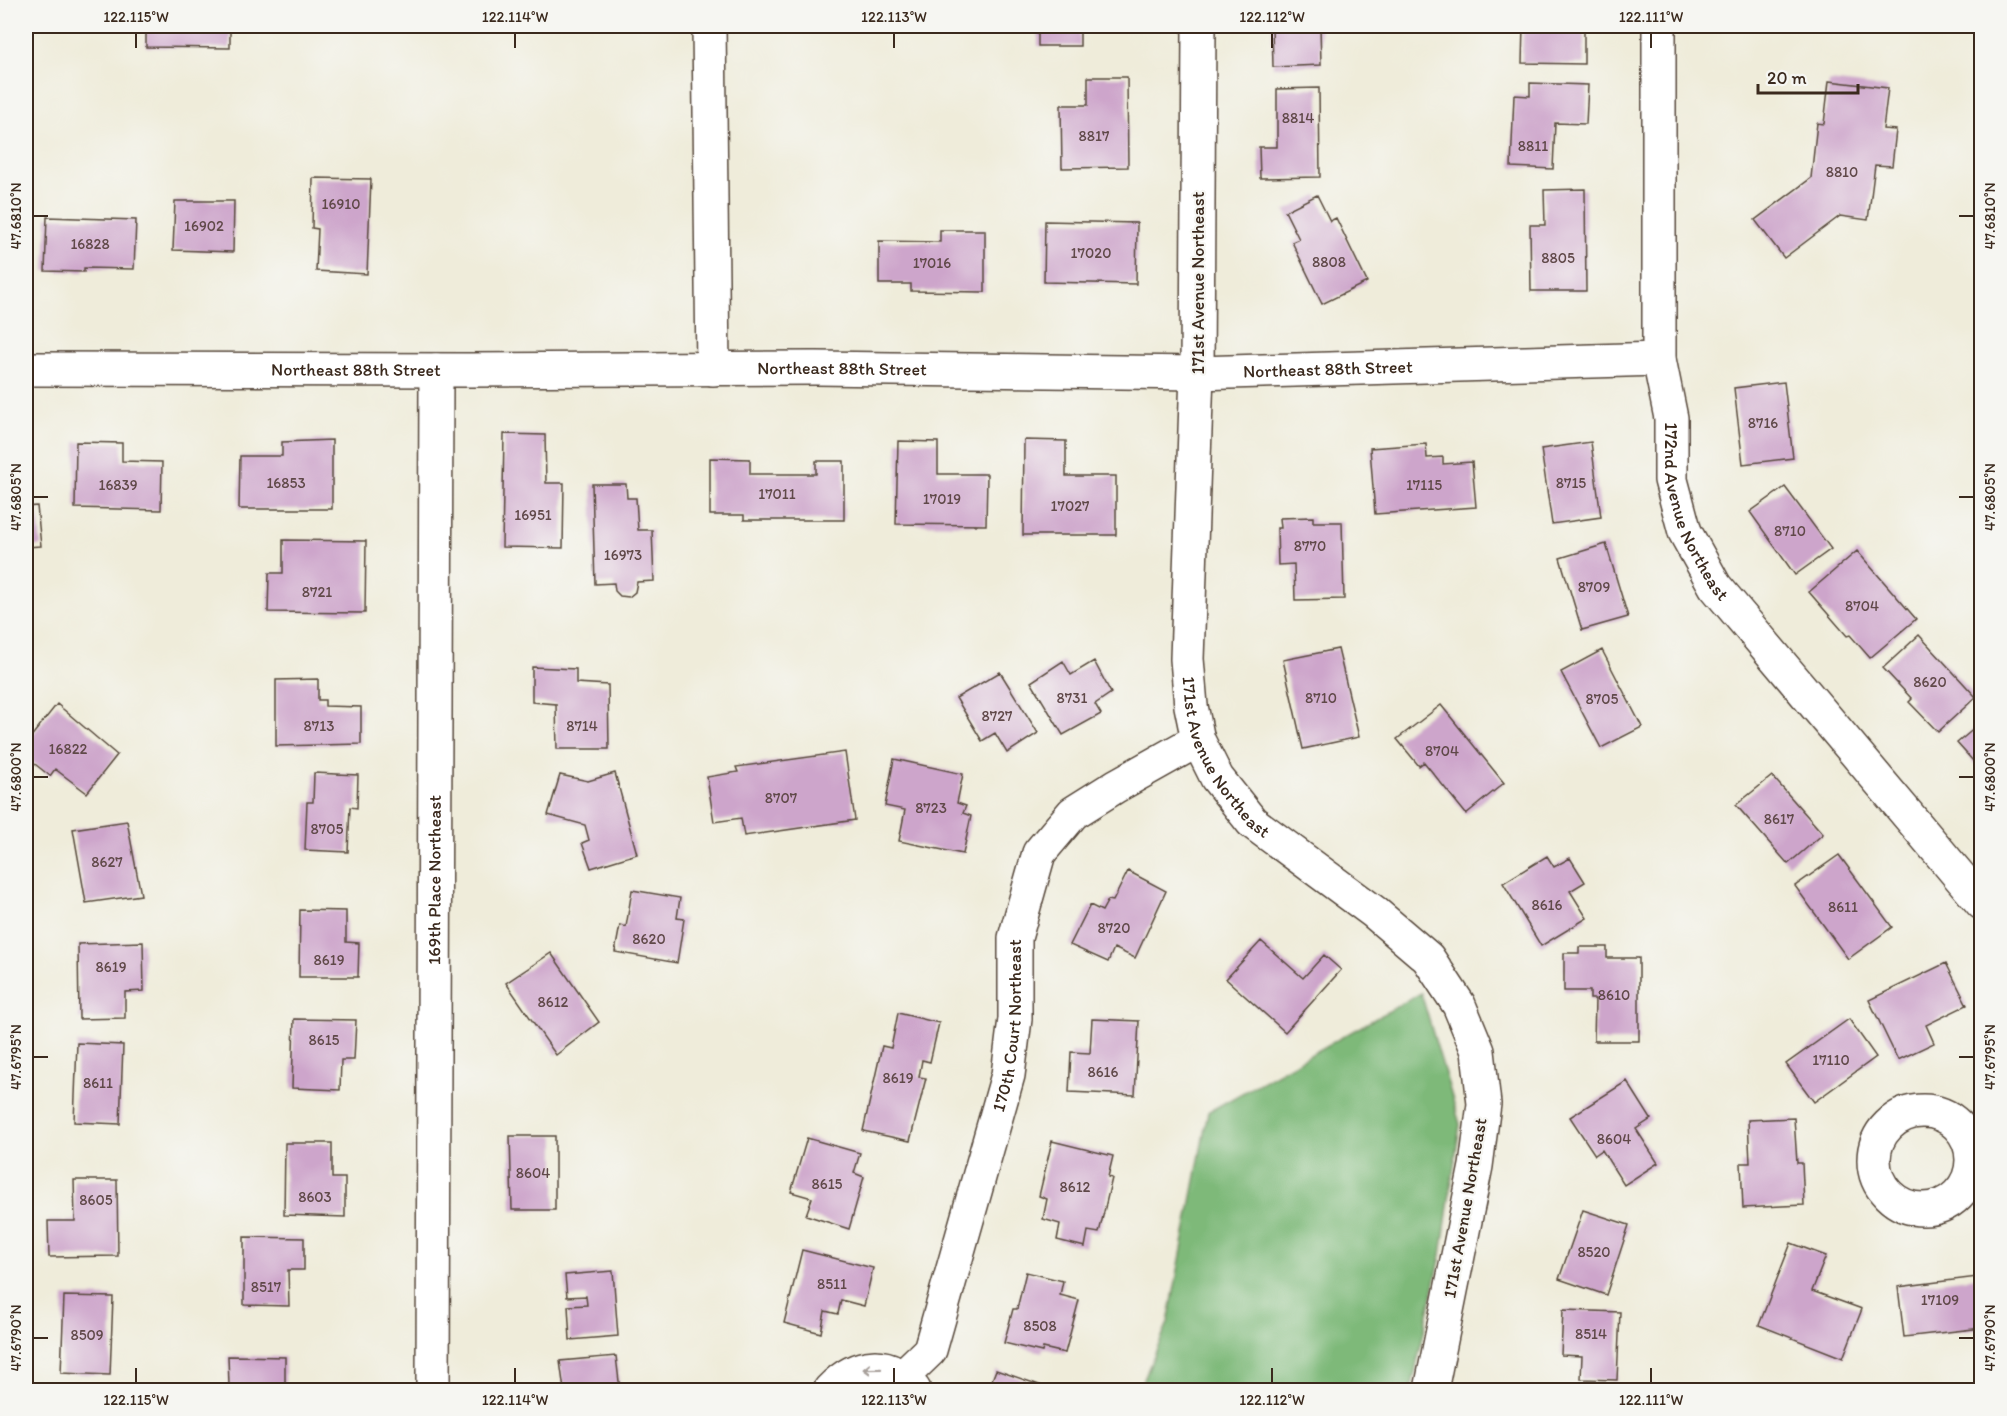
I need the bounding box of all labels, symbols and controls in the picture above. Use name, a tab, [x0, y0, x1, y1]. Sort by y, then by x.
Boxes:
text: 122.115°W	[103, 8, 169, 26]
text: 122.114°W	[482, 8, 548, 26]
text: 122.113°W	[861, 8, 927, 26]
text: 122.112°W	[1239, 8, 1305, 26]
text: 122.111°W	[1619, 8, 1683, 26]
scale bar	[1758, 57, 1858, 95]
text: 20 m	[1767, 67, 1807, 89]
house number: 8814	[1282, 109, 1314, 127]
house number: 8817	[1079, 127, 1110, 145]
house number: 8811	[1518, 137, 1548, 155]
house number: 8810	[1826, 163, 1858, 181]
text: 47.6810°N	[7, 182, 25, 250]
text: 47.6810°N	[1981, 182, 1999, 250]
street label: 171st Avenue Northeast	[1187, 191, 1209, 374]
house number: 16910	[322, 195, 360, 213]
house number: 16902	[184, 217, 224, 235]
house number: 16828	[70, 235, 110, 253]
house number: 17020	[1071, 244, 1111, 262]
house number: 8805	[1541, 249, 1575, 267]
house number: 8808	[1312, 253, 1346, 271]
house number: 17016	[913, 254, 951, 272]
street label: Northeast 88th Street	[1243, 355, 1413, 383]
street label: Northeast 88th Street	[757, 357, 927, 380]
street label: Northeast 88th Street	[271, 359, 441, 381]
house number: 8716	[1748, 414, 1778, 432]
street label: 172nd Avenue Northeast	[1660, 422, 1734, 605]
text: 47.6805°N	[7, 463, 25, 531]
text: 47.6805°N	[1981, 463, 1999, 531]
house number: 16853	[266, 474, 306, 492]
house number: 8715	[1556, 474, 1586, 492]
house number: 16839	[98, 476, 138, 494]
house number: 17115	[1406, 476, 1442, 494]
house number: 17011	[758, 485, 796, 503]
house number: 17019	[923, 490, 961, 508]
house number: 17027	[1051, 497, 1090, 515]
house number: 16951	[514, 506, 552, 524]
house number: 8710	[1774, 522, 1806, 540]
house number: 8770	[1294, 537, 1326, 555]
house number: 16973	[604, 546, 642, 564]
house number: 8709	[1578, 578, 1611, 596]
house number: 8721	[302, 583, 332, 601]
house number: 8704	[1845, 597, 1879, 615]
house number: 8620	[1913, 673, 1947, 691]
street label: 171st Avenue Northeast	[1178, 675, 1275, 843]
house number: 8731	[1057, 689, 1087, 707]
house number: 8710	[1305, 689, 1337, 707]
house number: 8705	[1586, 690, 1619, 708]
house number: 8727	[982, 707, 1013, 725]
house number: 8713	[304, 717, 334, 735]
house number: 8714	[566, 717, 598, 735]
house number: 16822	[49, 740, 88, 758]
text: 47.6800°N	[7, 742, 25, 812]
house number: 8704	[1425, 742, 1459, 760]
text: 47.6800°N	[1981, 742, 1999, 812]
house number: 8707	[765, 789, 798, 807]
street label: 169th Place Northeast	[423, 795, 446, 965]
house number: 8723	[915, 799, 947, 817]
house number: 8617	[1764, 810, 1795, 828]
house number: 8705	[311, 820, 344, 838]
house number: 8627	[91, 853, 123, 871]
house number: 8616	[1531, 896, 1563, 914]
house number: 8611	[1828, 898, 1858, 916]
house number: 8720	[1098, 919, 1130, 937]
house number: 8620	[632, 930, 666, 948]
street label: 170th Court Northeast	[987, 939, 1026, 1114]
house number: 8619	[314, 951, 345, 969]
house number: 8619	[96, 958, 127, 976]
house number: 8610	[1598, 986, 1630, 1004]
house number: 8612	[537, 993, 569, 1011]
text: 47.6795°N	[7, 1024, 25, 1090]
text: 47.6795°N	[1981, 1024, 1999, 1090]
house number: 8615	[309, 1031, 340, 1049]
house number: 17110	[1812, 1051, 1850, 1069]
house number: 8616	[1087, 1063, 1119, 1081]
house number: 8619	[883, 1069, 914, 1087]
house number: 8611	[83, 1074, 113, 1092]
street label: 171st Avenue Northeast	[1438, 1116, 1492, 1300]
house number: 8604	[1597, 1130, 1631, 1148]
house number: 8604	[516, 1164, 550, 1182]
house number: 8615	[812, 1175, 843, 1193]
house number: 8612	[1059, 1178, 1091, 1196]
house number: 8603	[298, 1188, 332, 1206]
house number: 8605	[79, 1191, 113, 1209]
house number: 8520	[1577, 1243, 1611, 1261]
house number: 8511	[817, 1275, 847, 1293]
house number: 8517	[251, 1278, 282, 1296]
house number: 17109	[1921, 1291, 1959, 1309]
text: 47.6790°N	[7, 1304, 25, 1372]
text: 47.6790°N	[1981, 1304, 1999, 1372]
house number: 8508	[1023, 1317, 1057, 1335]
house number: 8514	[1575, 1325, 1607, 1343]
house number: 8509	[70, 1326, 104, 1344]
one-way arrow	[863, 1363, 883, 1374]
text: 122.115°W	[103, 1391, 169, 1409]
text: 122.114°W	[482, 1391, 548, 1409]
text: 122.113°W	[861, 1391, 927, 1409]
text: 122.112°W	[1239, 1391, 1305, 1409]
text: 122.111°W	[1619, 1391, 1683, 1409]

